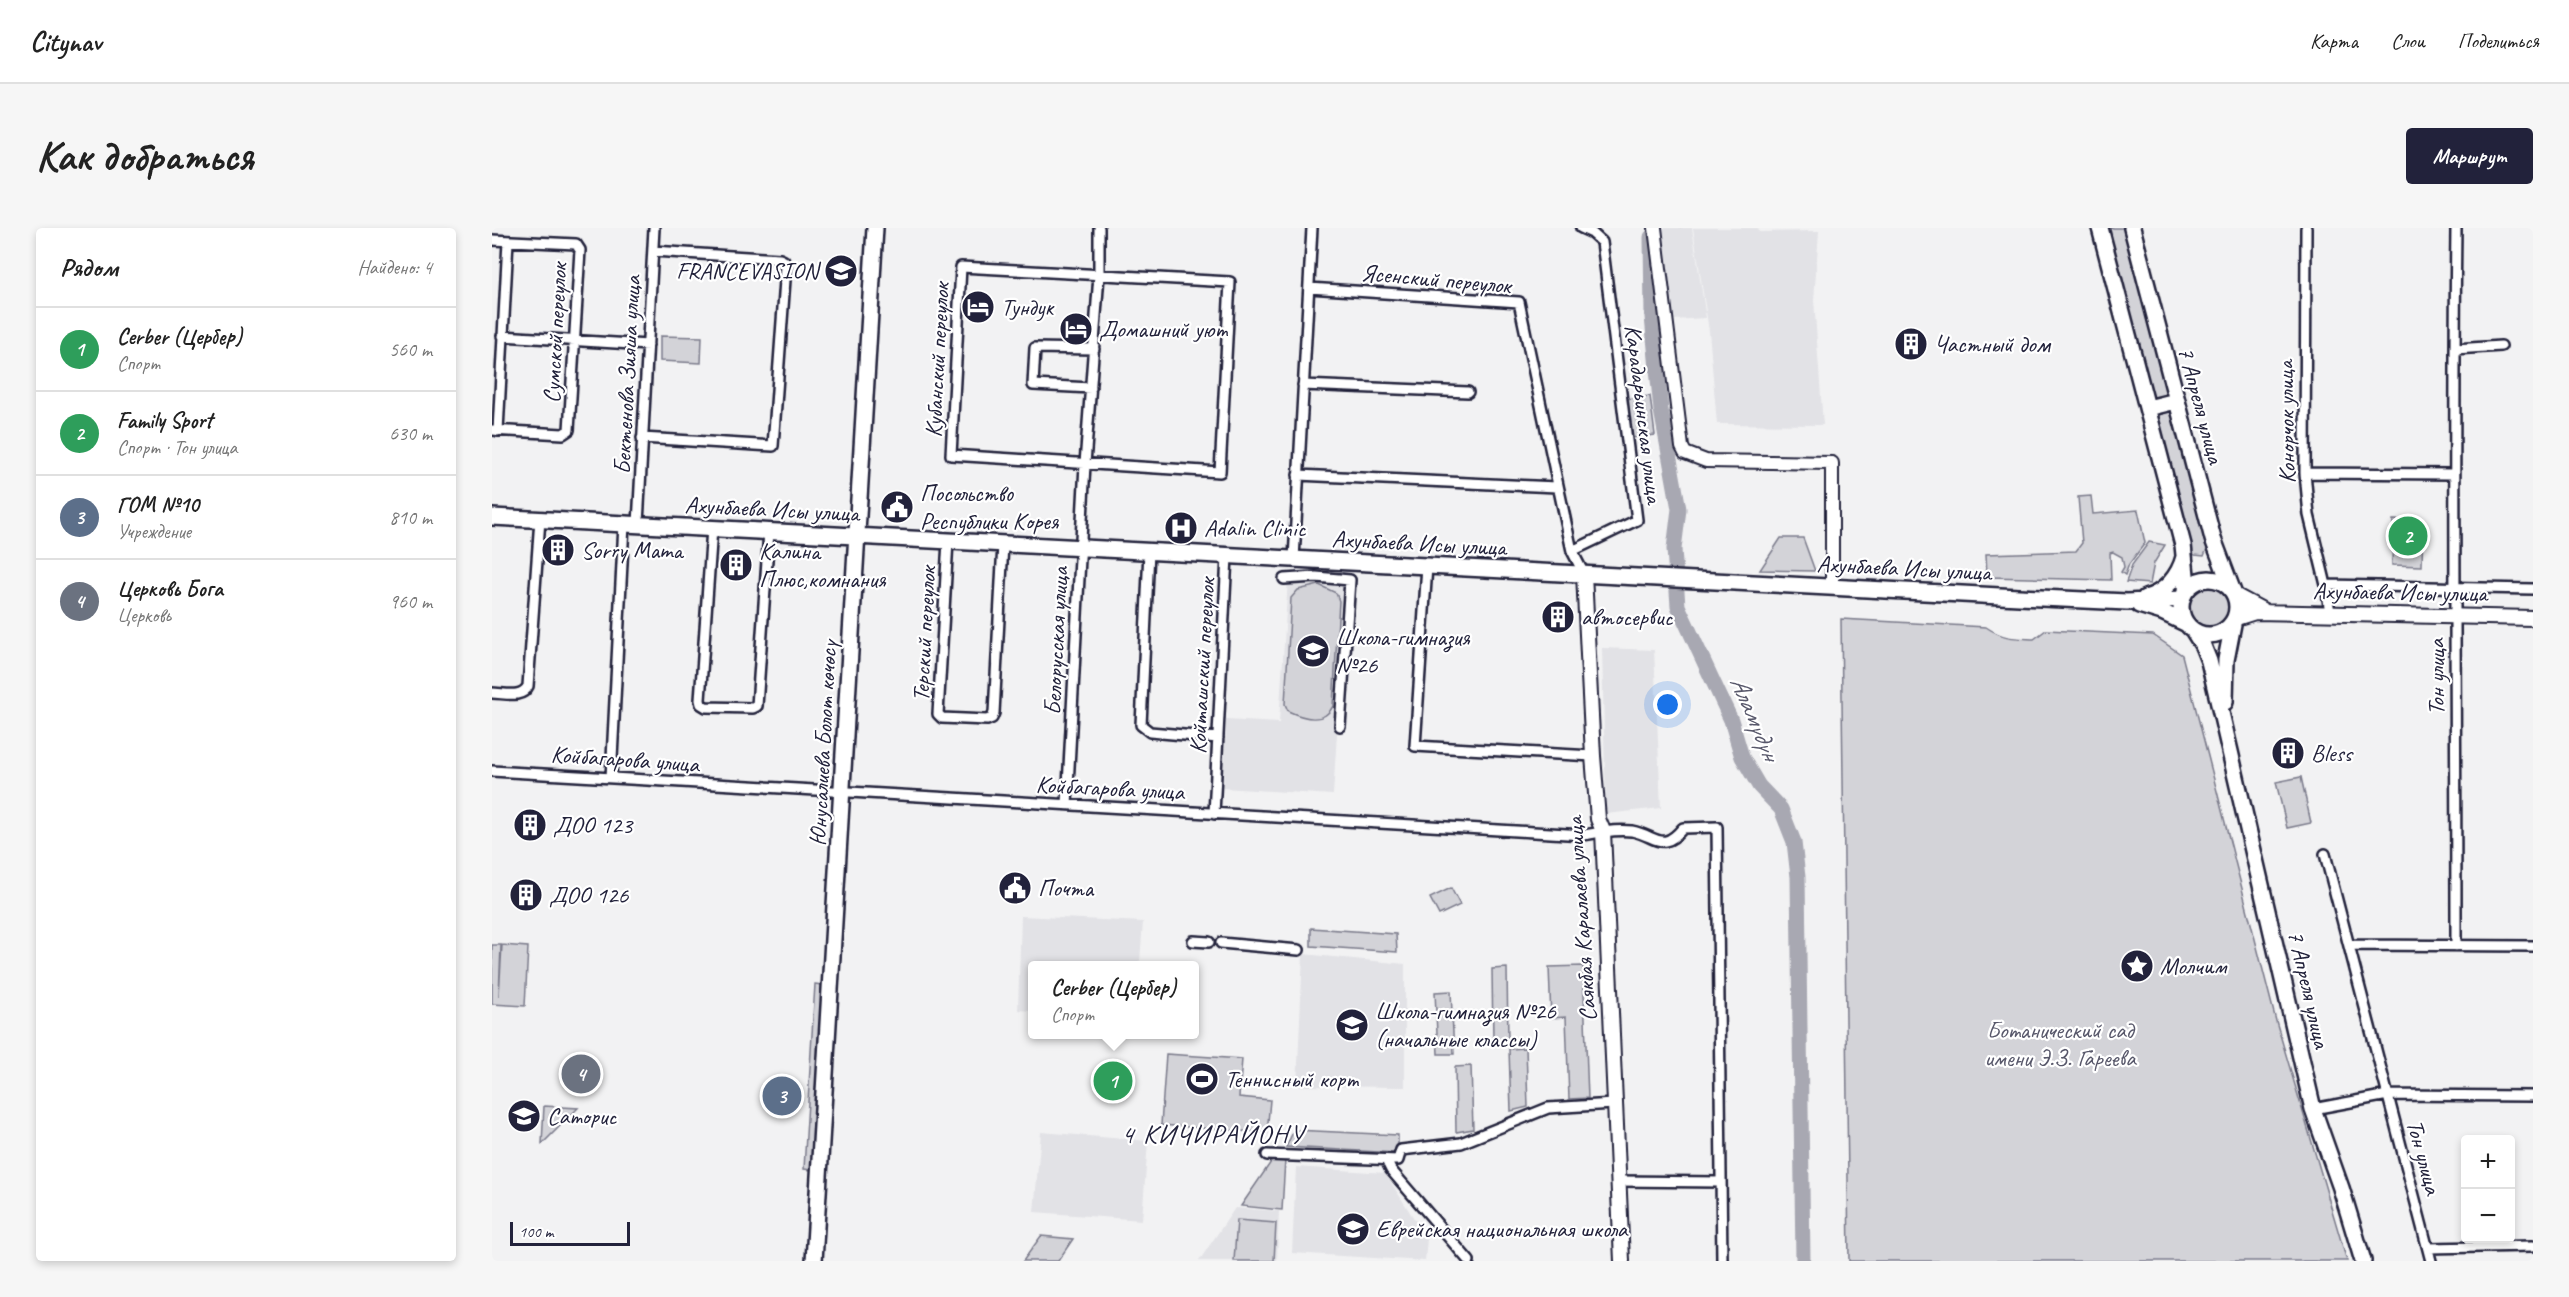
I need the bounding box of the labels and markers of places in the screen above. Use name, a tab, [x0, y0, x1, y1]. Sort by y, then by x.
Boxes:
school or university icon: FRANCEVASION	[823, 253, 859, 289]
place label: FRANCEVASION	[676, 256, 822, 286]
hotel icon: Тундук	[960, 289, 996, 325]
place label: Тундук	[1001, 292, 1055, 322]
hotel icon: Домашний уют	[1058, 311, 1094, 347]
place label: Домашний уют	[1099, 314, 1228, 344]
building icon: Частный дом	[1893, 326, 1929, 362]
place label: Частный дом	[1934, 329, 2052, 359]
place label: Посольство Республики Корея	[920, 478, 1060, 536]
public building icon: Посольство Республики Корея	[879, 489, 915, 525]
hospital icon: Adalin Clinic	[1163, 510, 1199, 546]
place label: Adalin Clinic	[1204, 513, 1306, 543]
pin: 2	[2388, 514, 2428, 558]
building icon: Sorry Mama	[540, 532, 576, 568]
place label: Sorry Mama	[581, 535, 685, 565]
place label: Калина Плюс,комнания	[759, 536, 887, 594]
building icon: Калина Плюс,комнания	[718, 547, 754, 583]
building icon: автосервис	[1540, 599, 1576, 635]
place label: автосервис	[1581, 602, 1674, 632]
place label: Школа-гимназия №26	[1336, 622, 1471, 680]
school or university icon: Школа-гимназия №26	[1295, 633, 1331, 669]
building icon: Bless	[2270, 735, 2306, 771]
place label: Bless	[2311, 738, 2354, 768]
building icon: ДОО 123	[512, 807, 548, 843]
place label: ДОО 123	[553, 810, 635, 840]
public building icon: Почта	[997, 870, 1033, 906]
place label: Почта	[1038, 873, 1095, 903]
building icon: ДОО 126	[508, 877, 544, 913]
place label: ДОО 126	[549, 880, 630, 910]
place icon: Молчим	[2119, 948, 2155, 984]
place label: Молчим	[2160, 951, 2227, 981]
place label: Школа-гимназия №26 (начальные классы)	[1375, 996, 1557, 1054]
school or university icon: Школа-гимназия №26 (начальные классы)	[1334, 1007, 1370, 1043]
pin: 4	[562, 1052, 601, 1096]
pin: 1	[1094, 1058, 1132, 1104]
sports icon: Теннисный корт	[1184, 1061, 1220, 1097]
place label: Теннисный корт	[1225, 1064, 1359, 1094]
pin: 3	[762, 1074, 802, 1118]
school or university icon: Саторис	[506, 1098, 542, 1134]
place label: Саторис	[547, 1101, 617, 1131]
school or university icon: Еврейская национальная школа	[1335, 1211, 1371, 1247]
place label: Еврейская национальная школа	[1376, 1214, 1629, 1244]

